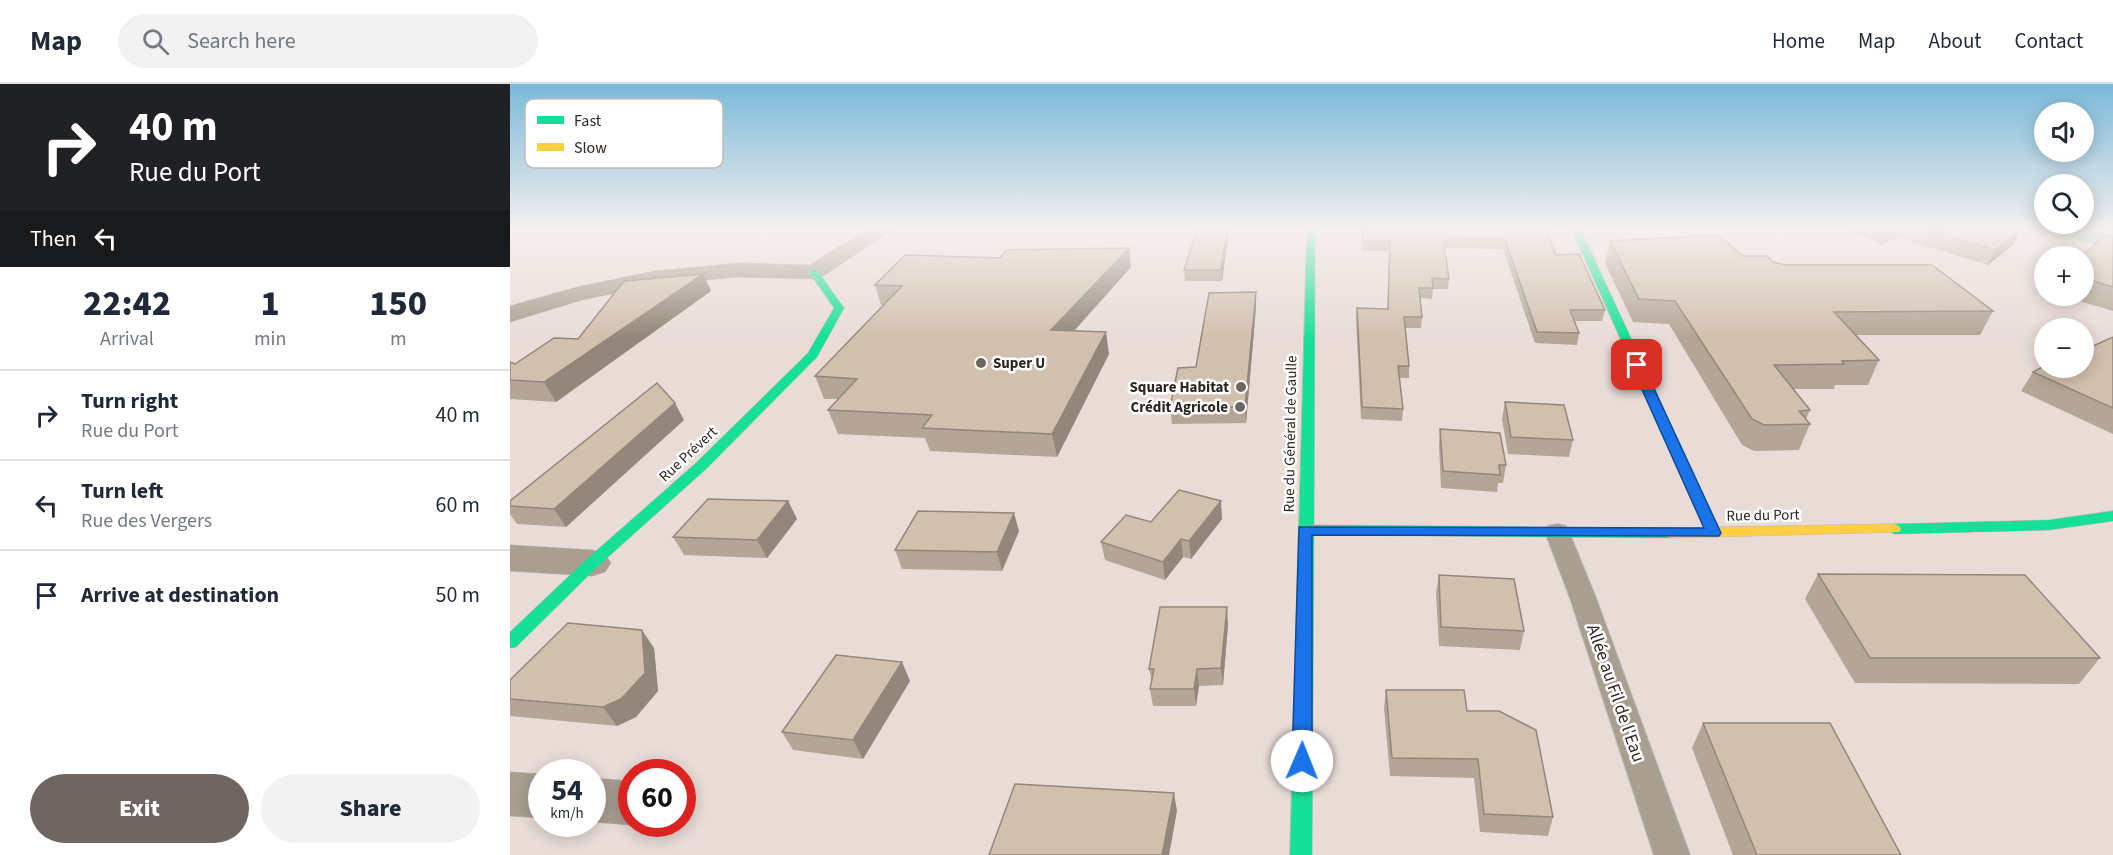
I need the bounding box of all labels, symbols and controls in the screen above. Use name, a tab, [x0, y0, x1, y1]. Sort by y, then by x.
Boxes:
search box	[118, 14, 538, 68]
text: Map	[30, 21, 82, 61]
icon: search	[139, 25, 172, 58]
text: Search here	[187, 25, 296, 57]
text: Home	[1772, 26, 1825, 56]
text: Map	[1858, 26, 1896, 56]
text: About	[1929, 26, 1981, 56]
text: Contact	[2014, 26, 2083, 56]
text: 40 m	[129, 97, 218, 157]
legend	[525, 99, 723, 168]
map controls	[2034, 102, 2094, 378]
button: sound	[2034, 102, 2094, 162]
icon: right	[30, 108, 108, 186]
text: Fast	[574, 110, 602, 132]
text: Slow	[574, 137, 607, 159]
text: Rue du Port	[129, 153, 261, 192]
button: search	[2034, 174, 2094, 234]
icon: left	[89, 222, 122, 255]
text: Then	[30, 223, 77, 255]
button: +	[2034, 246, 2094, 306]
text: 22:42	[83, 278, 171, 329]
text: 1	[261, 278, 280, 329]
text: 150	[369, 278, 427, 329]
button: −	[2034, 318, 2094, 378]
text: Arrival	[100, 325, 154, 353]
text: min	[254, 325, 286, 353]
text: m	[390, 325, 406, 353]
pin	[1611, 339, 1662, 390]
icon: arrive	[1620, 348, 1653, 381]
place label: Super U	[993, 353, 1045, 374]
street label: Rue du Général de Gaulle	[1279, 355, 1302, 513]
marker: Super U	[974, 356, 988, 370]
place label: Square Habitat	[1129, 377, 1229, 398]
marker: Square Habitat	[1234, 380, 1248, 394]
text: Turn right	[81, 385, 178, 417]
place label: Crédit Agricole	[1130, 397, 1228, 418]
icon: right	[30, 399, 63, 432]
text: 40 m	[435, 399, 480, 431]
marker: Crédit Agricole	[1233, 400, 1247, 414]
text: Rue du Port	[81, 417, 179, 445]
street label: Rue Prévert	[655, 422, 722, 487]
text: Turn left	[81, 475, 163, 507]
icon: left	[30, 489, 63, 522]
text: 60 m	[435, 489, 480, 521]
street label: Rue du Port	[1726, 504, 1800, 527]
text: Rue des Vergers	[81, 507, 212, 535]
icon: arrive	[30, 579, 63, 612]
text: Arrive at destination	[81, 579, 279, 611]
text: 50 m	[435, 579, 480, 611]
street label: Allée au Fil de l'Eau	[1580, 621, 1651, 765]
position arrow	[1270, 729, 1334, 793]
speed limit sign: 60	[618, 759, 696, 837]
text: 54	[551, 769, 583, 812]
button: Exit	[30, 774, 249, 843]
button: Share	[261, 774, 480, 843]
text: km/h	[550, 803, 584, 824]

